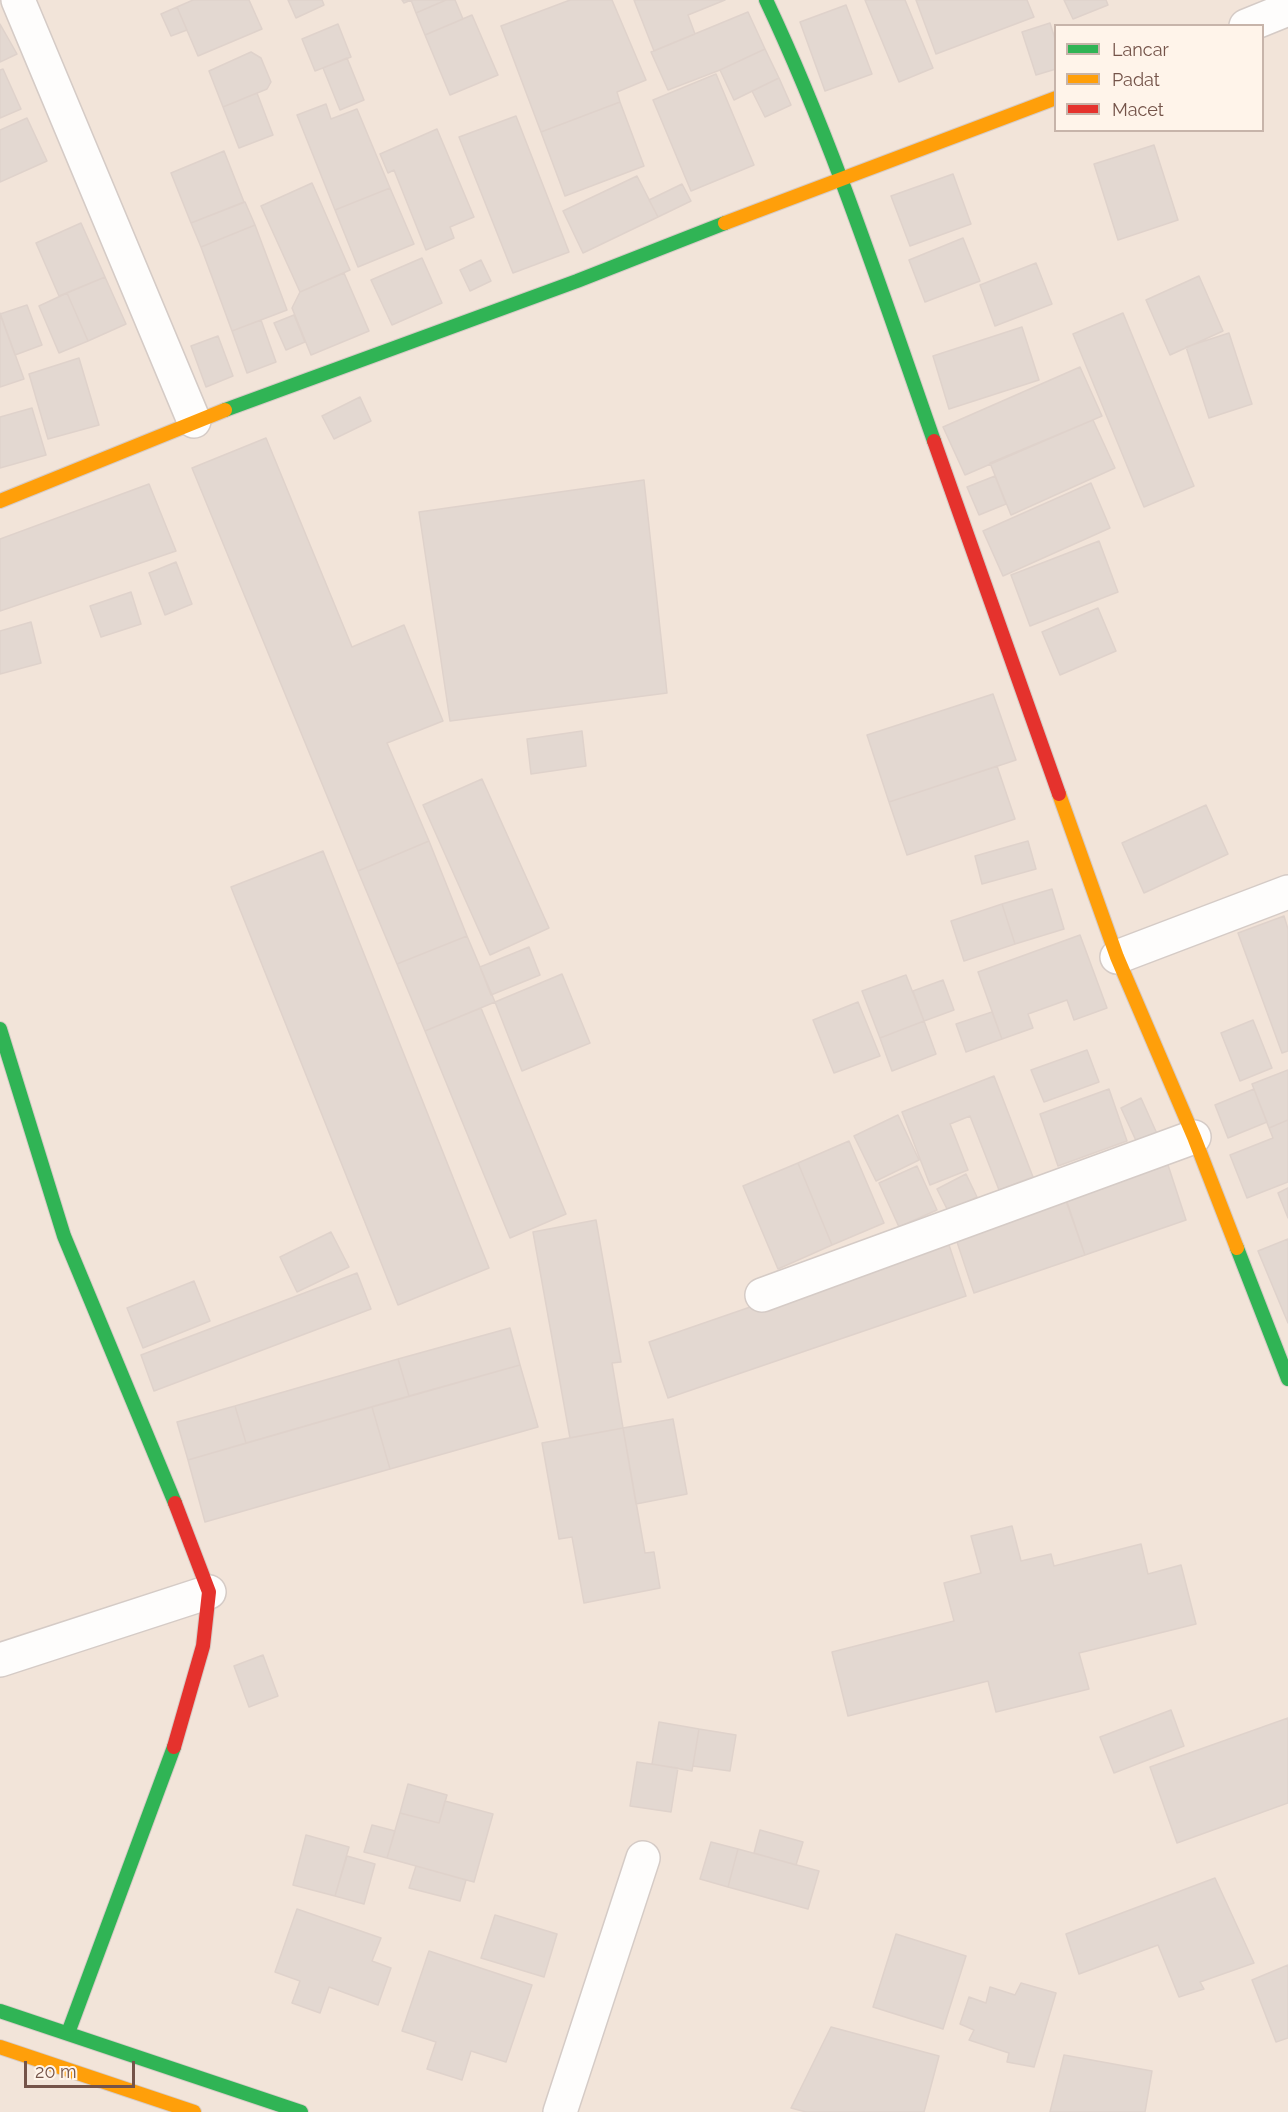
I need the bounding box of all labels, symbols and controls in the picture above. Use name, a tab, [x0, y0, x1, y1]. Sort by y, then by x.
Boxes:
legend	[1054, 24, 1264, 132]
text: Lancar	[1112, 39, 1169, 60]
text: Padat	[1112, 69, 1160, 90]
text: Macet	[1112, 99, 1164, 120]
scale bar	[27, 2049, 138, 2087]
text: 20 m	[35, 2061, 77, 2082]

